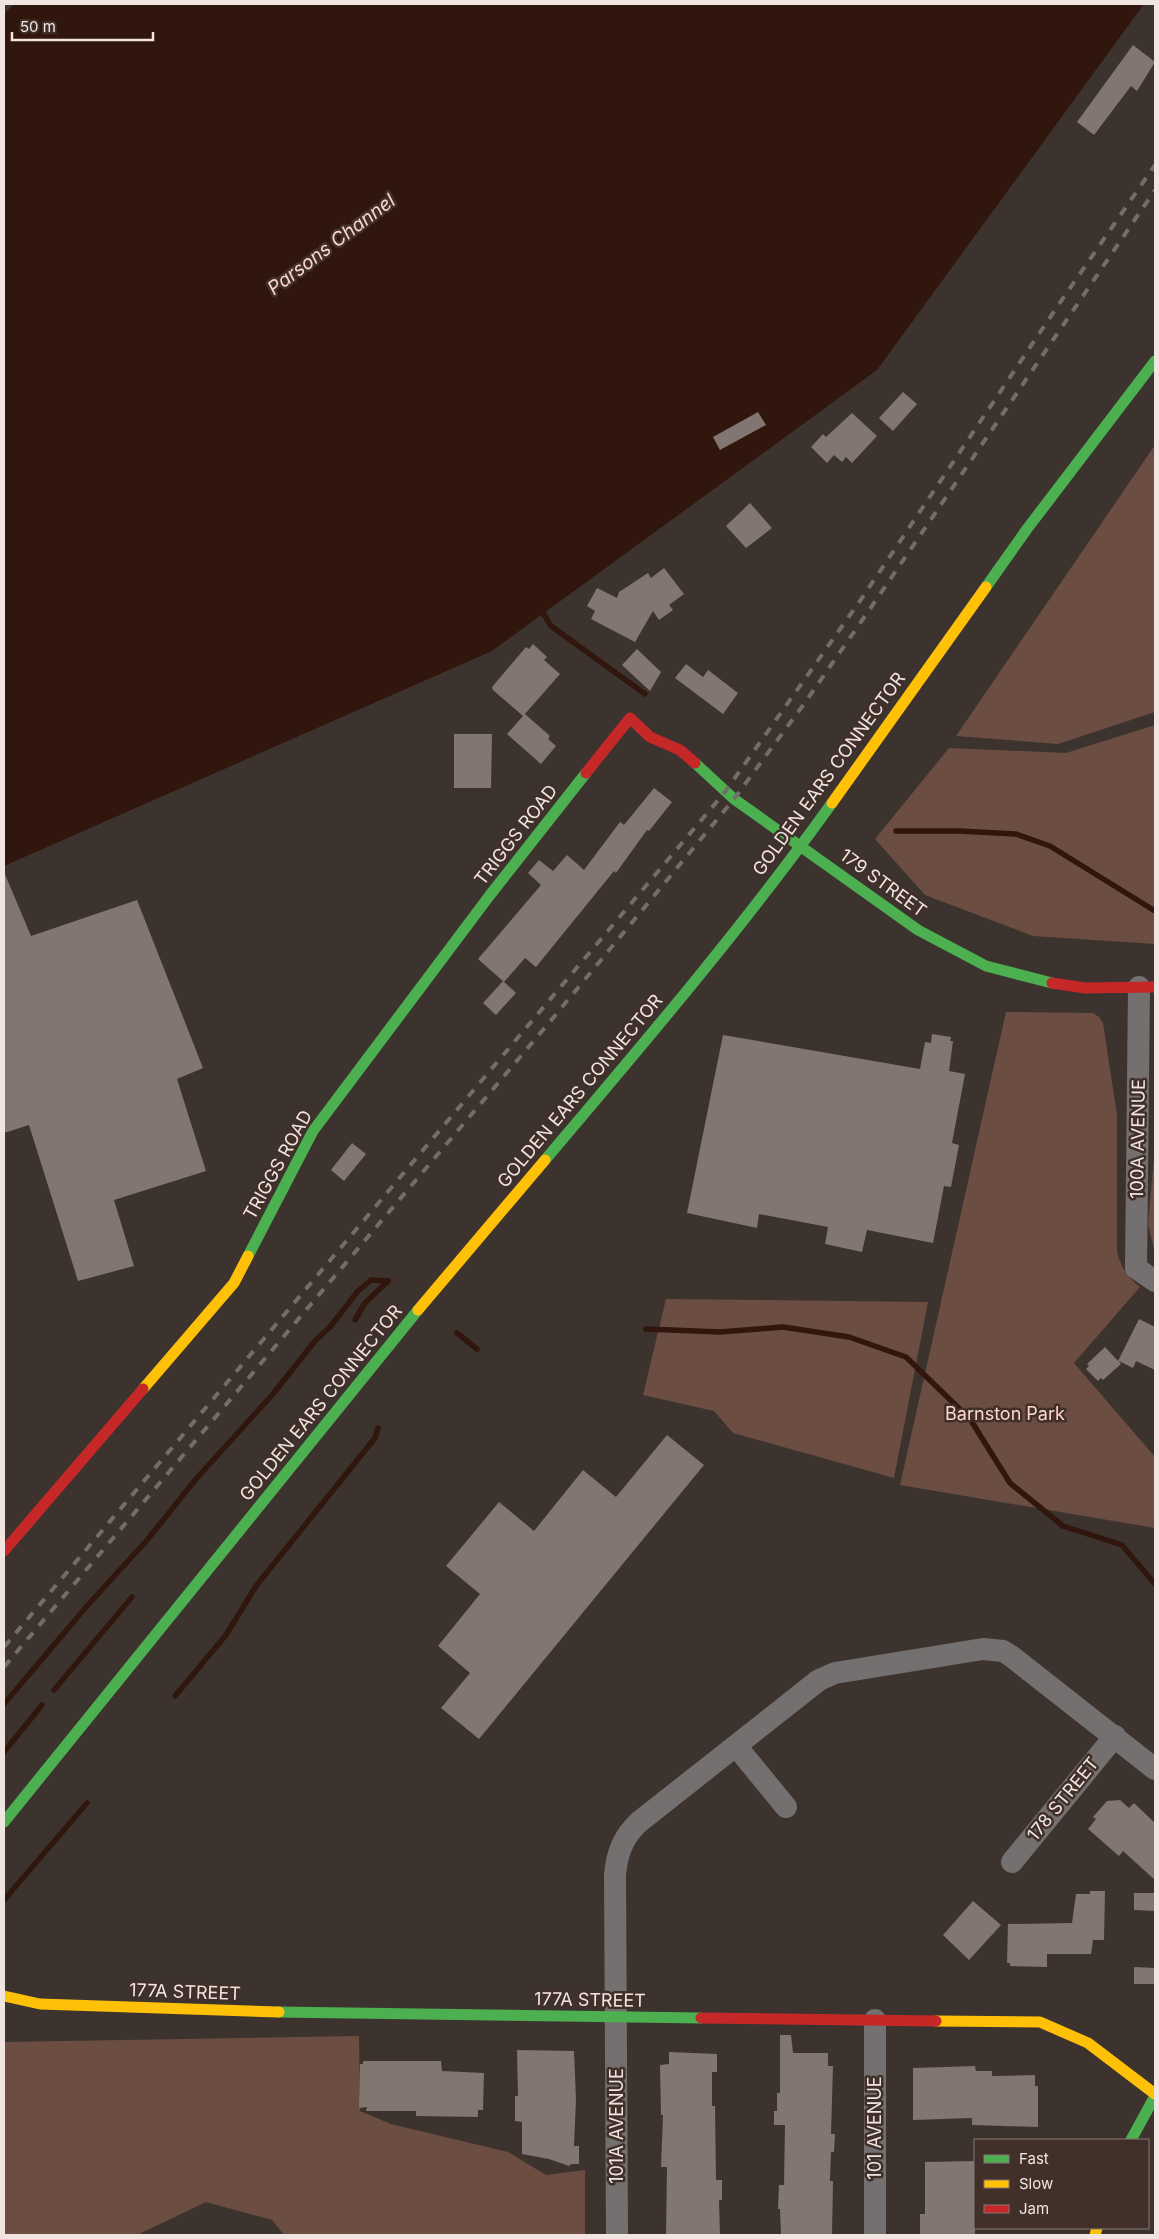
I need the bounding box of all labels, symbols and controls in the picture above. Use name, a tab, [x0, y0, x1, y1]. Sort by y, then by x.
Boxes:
scale bar	[12, 10, 154, 42]
text: 50 m	[20, 17, 56, 36]
water label: Parsons Channel	[263, 189, 400, 300]
street label: GOLDEN EARS CONNECTOR	[748, 668, 910, 879]
street label: TRIGGS ROAD	[470, 780, 561, 889]
street label: 179 STREET	[836, 844, 931, 921]
street label: GOLDEN EARS CONNECTOR	[493, 990, 667, 1192]
street label: 100A AVENUE	[1126, 1079, 1149, 1199]
street label: TRIGGS ROAD	[239, 1106, 316, 1223]
street label: GOLDEN EARS CONNECTOR	[235, 1300, 406, 1505]
park label: Barnston Park	[945, 1403, 1065, 1424]
street label: 178 STREET	[1023, 1753, 1103, 1845]
street label: 177A STREET	[129, 1979, 241, 2004]
street label: 177A STREET	[534, 1988, 646, 2011]
street label: 101A AVENUE	[606, 2068, 627, 2184]
street label: 101 AVENUE	[864, 2076, 885, 2180]
legend	[974, 2139, 1149, 2229]
text: Fast	[1019, 2149, 1049, 2168]
text: Slow	[1019, 2174, 1053, 2193]
text: Jam	[1019, 2199, 1049, 2218]

